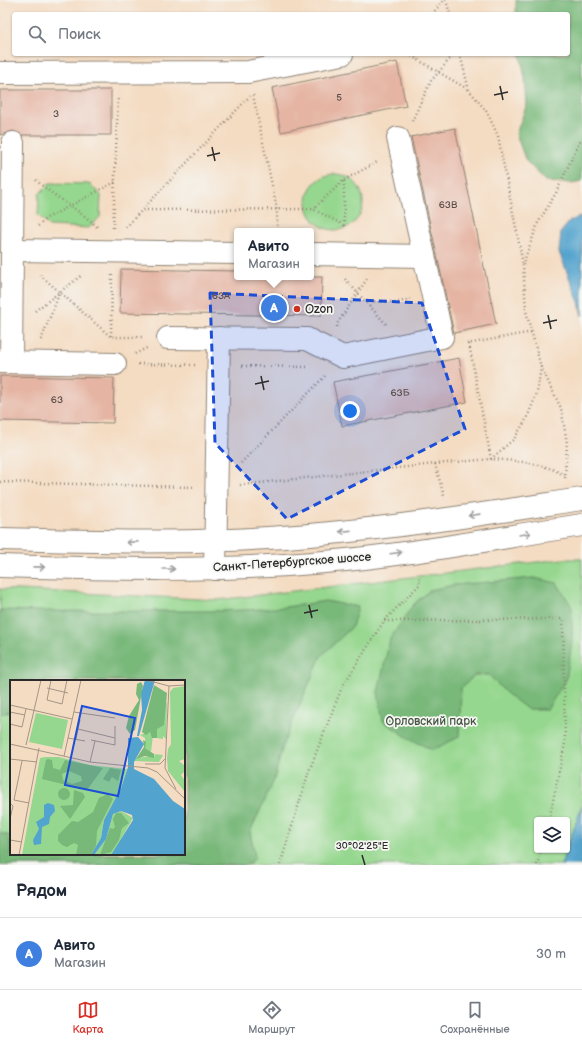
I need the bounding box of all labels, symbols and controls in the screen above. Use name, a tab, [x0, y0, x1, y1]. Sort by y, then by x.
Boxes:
search box	[12, 12, 570, 56]
icon: search	[26, 23, 48, 45]
text: Поиск	[58, 25, 101, 44]
house number: 5	[336, 92, 342, 104]
house number: 3	[53, 108, 59, 120]
house number: 63В	[439, 199, 458, 211]
popup	[234, 228, 314, 280]
text: Авито	[248, 237, 289, 256]
text: Магазин	[248, 256, 300, 272]
house number: 63А	[212, 290, 231, 302]
pin: A	[261, 293, 287, 323]
place label: Ozon	[305, 302, 333, 317]
marker: Ozon	[292, 304, 302, 314]
house number: 63Б	[390, 387, 410, 399]
house number: 63	[51, 394, 63, 406]
your location	[340, 401, 360, 421]
one-way arrow	[468, 511, 481, 519]
one-way arrow	[339, 527, 352, 535]
one-way arrow	[518, 529, 531, 537]
one-way arrow	[126, 538, 139, 546]
street label: Санкт-Петербургское шоссе	[212, 549, 372, 576]
one-way arrow	[389, 550, 402, 557]
one-way arrow	[32, 563, 45, 571]
one-way arrow	[162, 565, 175, 573]
inset map	[10, 680, 185, 855]
park label: Орловский парк	[386, 714, 477, 729]
map controls	[534, 817, 570, 853]
button: layers	[534, 817, 570, 853]
text: 30°02'25"E	[336, 840, 389, 852]
text: Рядом	[16, 881, 67, 901]
text: Авито	[54, 936, 95, 955]
text: A	[25, 946, 33, 962]
text: 30 m	[536, 946, 566, 962]
text: Магазин	[54, 955, 106, 971]
tab: Карта	[72, 999, 103, 1036]
tab: Маршрут	[248, 999, 295, 1036]
tab: Сохранённые	[440, 999, 510, 1036]

